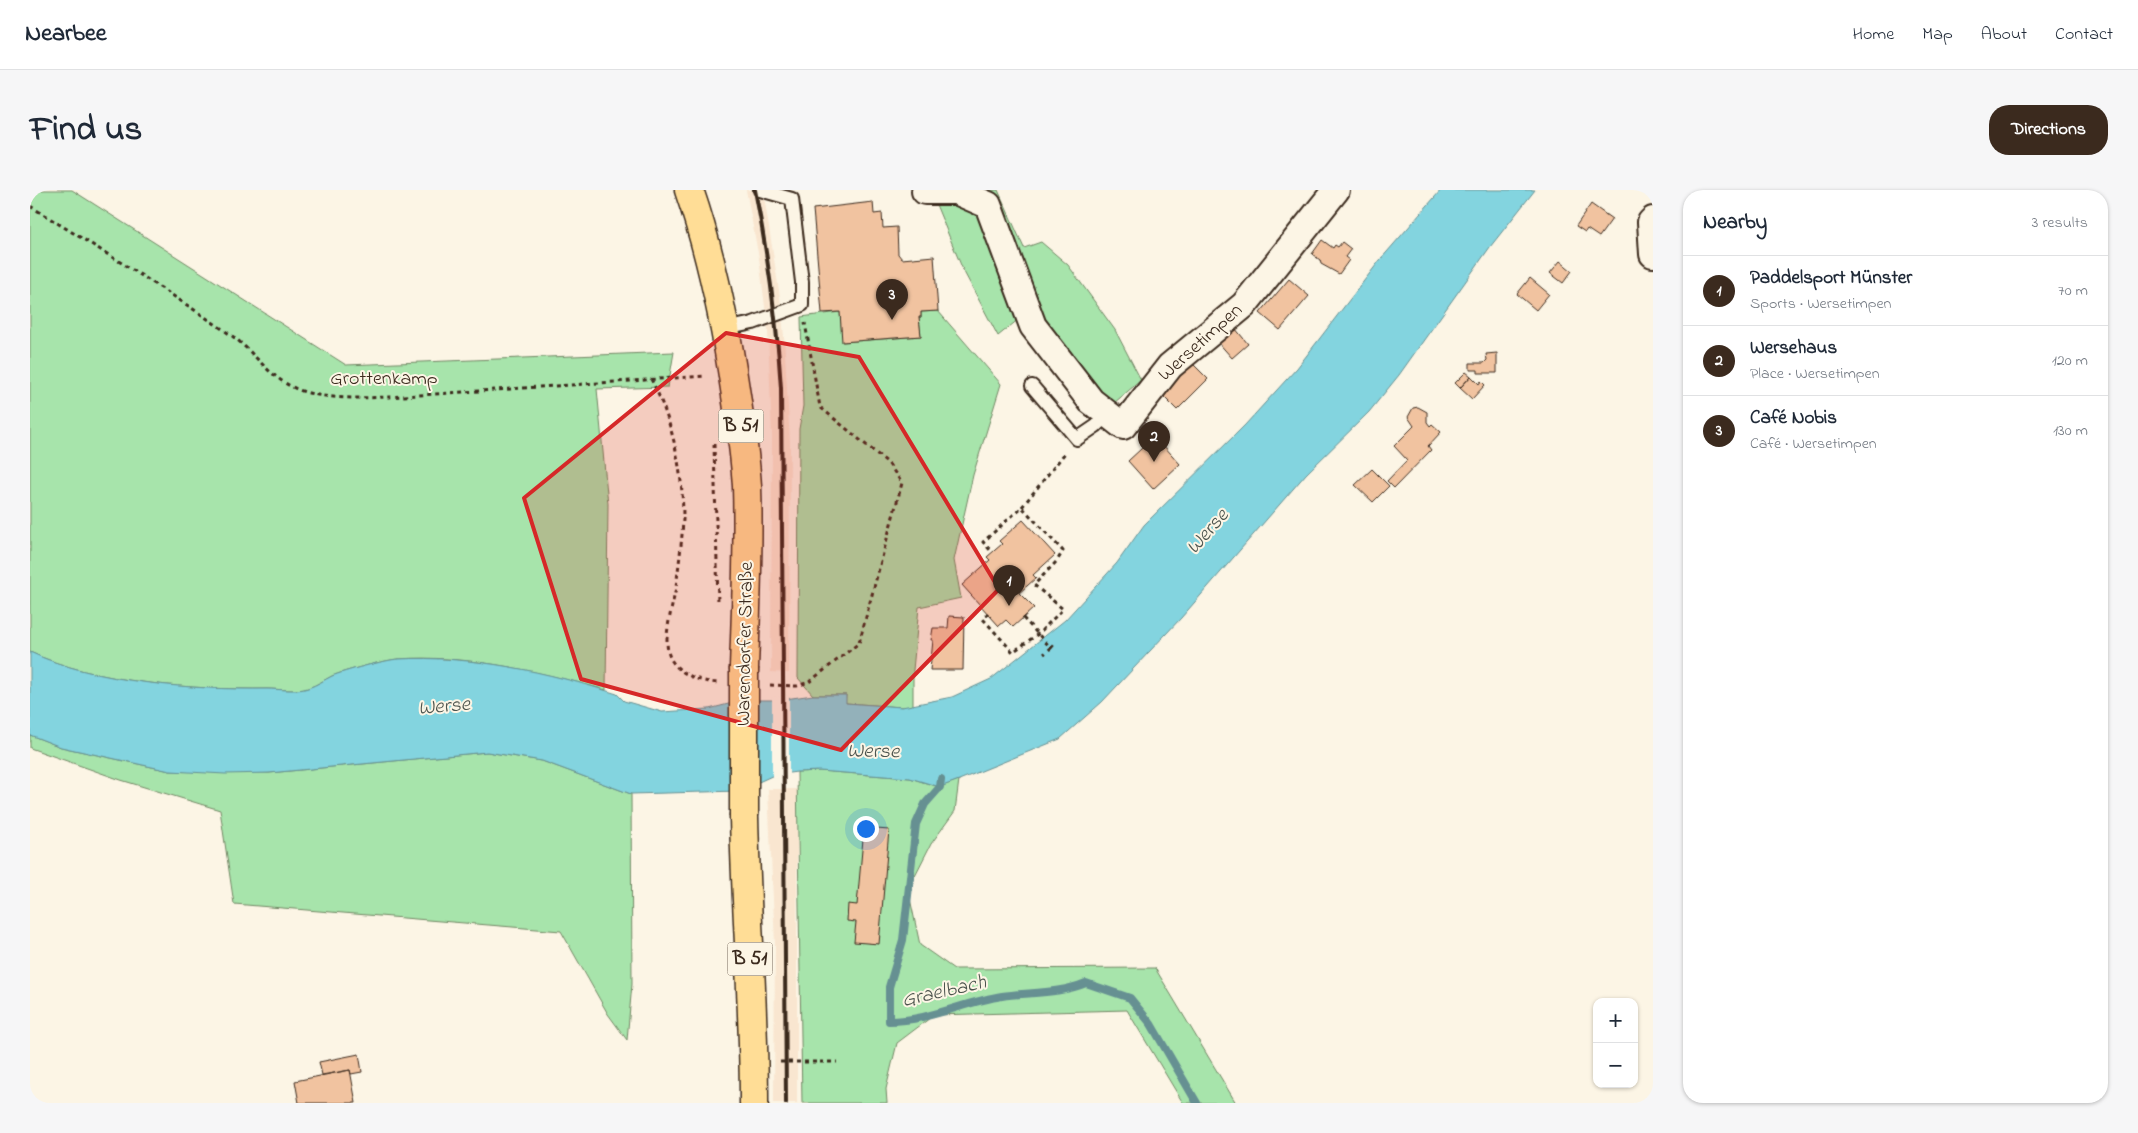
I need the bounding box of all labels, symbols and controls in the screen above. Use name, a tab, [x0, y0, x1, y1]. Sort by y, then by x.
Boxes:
text: Nearbee	[25, 17, 107, 52]
text: Home	[1853, 22, 1894, 48]
text: Map	[1922, 22, 1953, 48]
text: About	[1981, 22, 2027, 48]
text: Contact	[2055, 22, 2113, 48]
text: Find us	[30, 105, 142, 156]
button: Directions	[1989, 105, 2108, 155]
text: Nearby	[1703, 208, 1767, 238]
text: 3 results	[2032, 211, 2088, 235]
text: Paddelsport Münster	[1750, 265, 1912, 292]
pin: 3	[876, 279, 908, 320]
text: 1	[1716, 279, 1722, 303]
text: 70 m	[2058, 279, 2088, 303]
text: Sports · Wersetimpen	[1750, 292, 1891, 316]
street label: Wersetimpen	[1152, 297, 1250, 389]
text: Wersehaus	[1750, 335, 1837, 362]
text: 2	[1715, 349, 1723, 373]
text: 120 m	[2052, 349, 2088, 373]
text: Place · Wersetimpen	[1750, 362, 1880, 386]
street label: Grottenkamp	[330, 365, 438, 394]
text: Café Nobis	[1750, 405, 1837, 432]
road number: B 51	[718, 410, 764, 442]
text: 3	[1716, 419, 1722, 443]
text: 130 m	[2053, 419, 2088, 443]
pin: 2	[1138, 421, 1170, 462]
text: Café · Wersetimpen	[1750, 432, 1877, 456]
water label: Werse	[1180, 501, 1238, 562]
street label: Warendorfer Straße	[730, 561, 762, 727]
pin: 1	[993, 565, 1025, 606]
water label: Werse	[417, 690, 473, 724]
water label: Werse	[847, 737, 901, 767]
your location	[853, 816, 879, 842]
road number: B 51	[728, 942, 772, 976]
water label: Graelbach	[899, 968, 990, 1016]
map controls	[1593, 998, 1638, 1088]
button: +	[1593, 998, 1638, 1043]
button: −	[1593, 1043, 1638, 1088]

